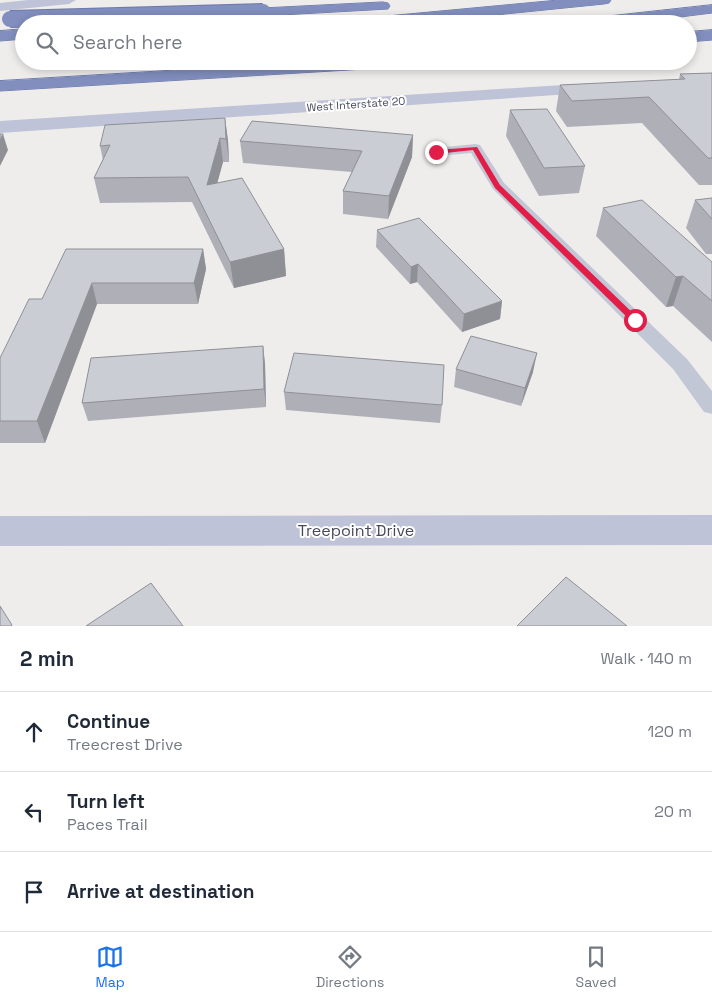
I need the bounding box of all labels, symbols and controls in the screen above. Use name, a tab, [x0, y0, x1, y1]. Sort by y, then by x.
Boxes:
search box	[15, 15, 697, 70]
icon: search	[33, 29, 61, 57]
text: Search here	[73, 30, 183, 55]
street label: West Interstate 20	[306, 94, 406, 114]
route end	[425, 141, 448, 164]
route start	[624, 309, 647, 332]
street label: Treepoint Drive	[298, 520, 414, 541]
text: 2 min	[20, 645, 74, 672]
text: Walk · 140 m	[600, 648, 692, 669]
text: Continue	[67, 709, 150, 734]
icon: ahead	[20, 718, 48, 746]
text: 120 m	[648, 721, 692, 742]
text: Treecrest Drive	[67, 734, 183, 755]
text: Turn left	[67, 789, 145, 814]
icon: left	[20, 798, 48, 826]
text: 20 m	[654, 801, 692, 822]
text: Paces Trail	[67, 814, 148, 835]
icon: arrive	[20, 878, 48, 906]
text: Arrive at destination	[67, 879, 255, 904]
tab: Map	[96, 943, 125, 991]
tab: Directions	[316, 943, 384, 991]
tab: Saved	[576, 943, 616, 991]

